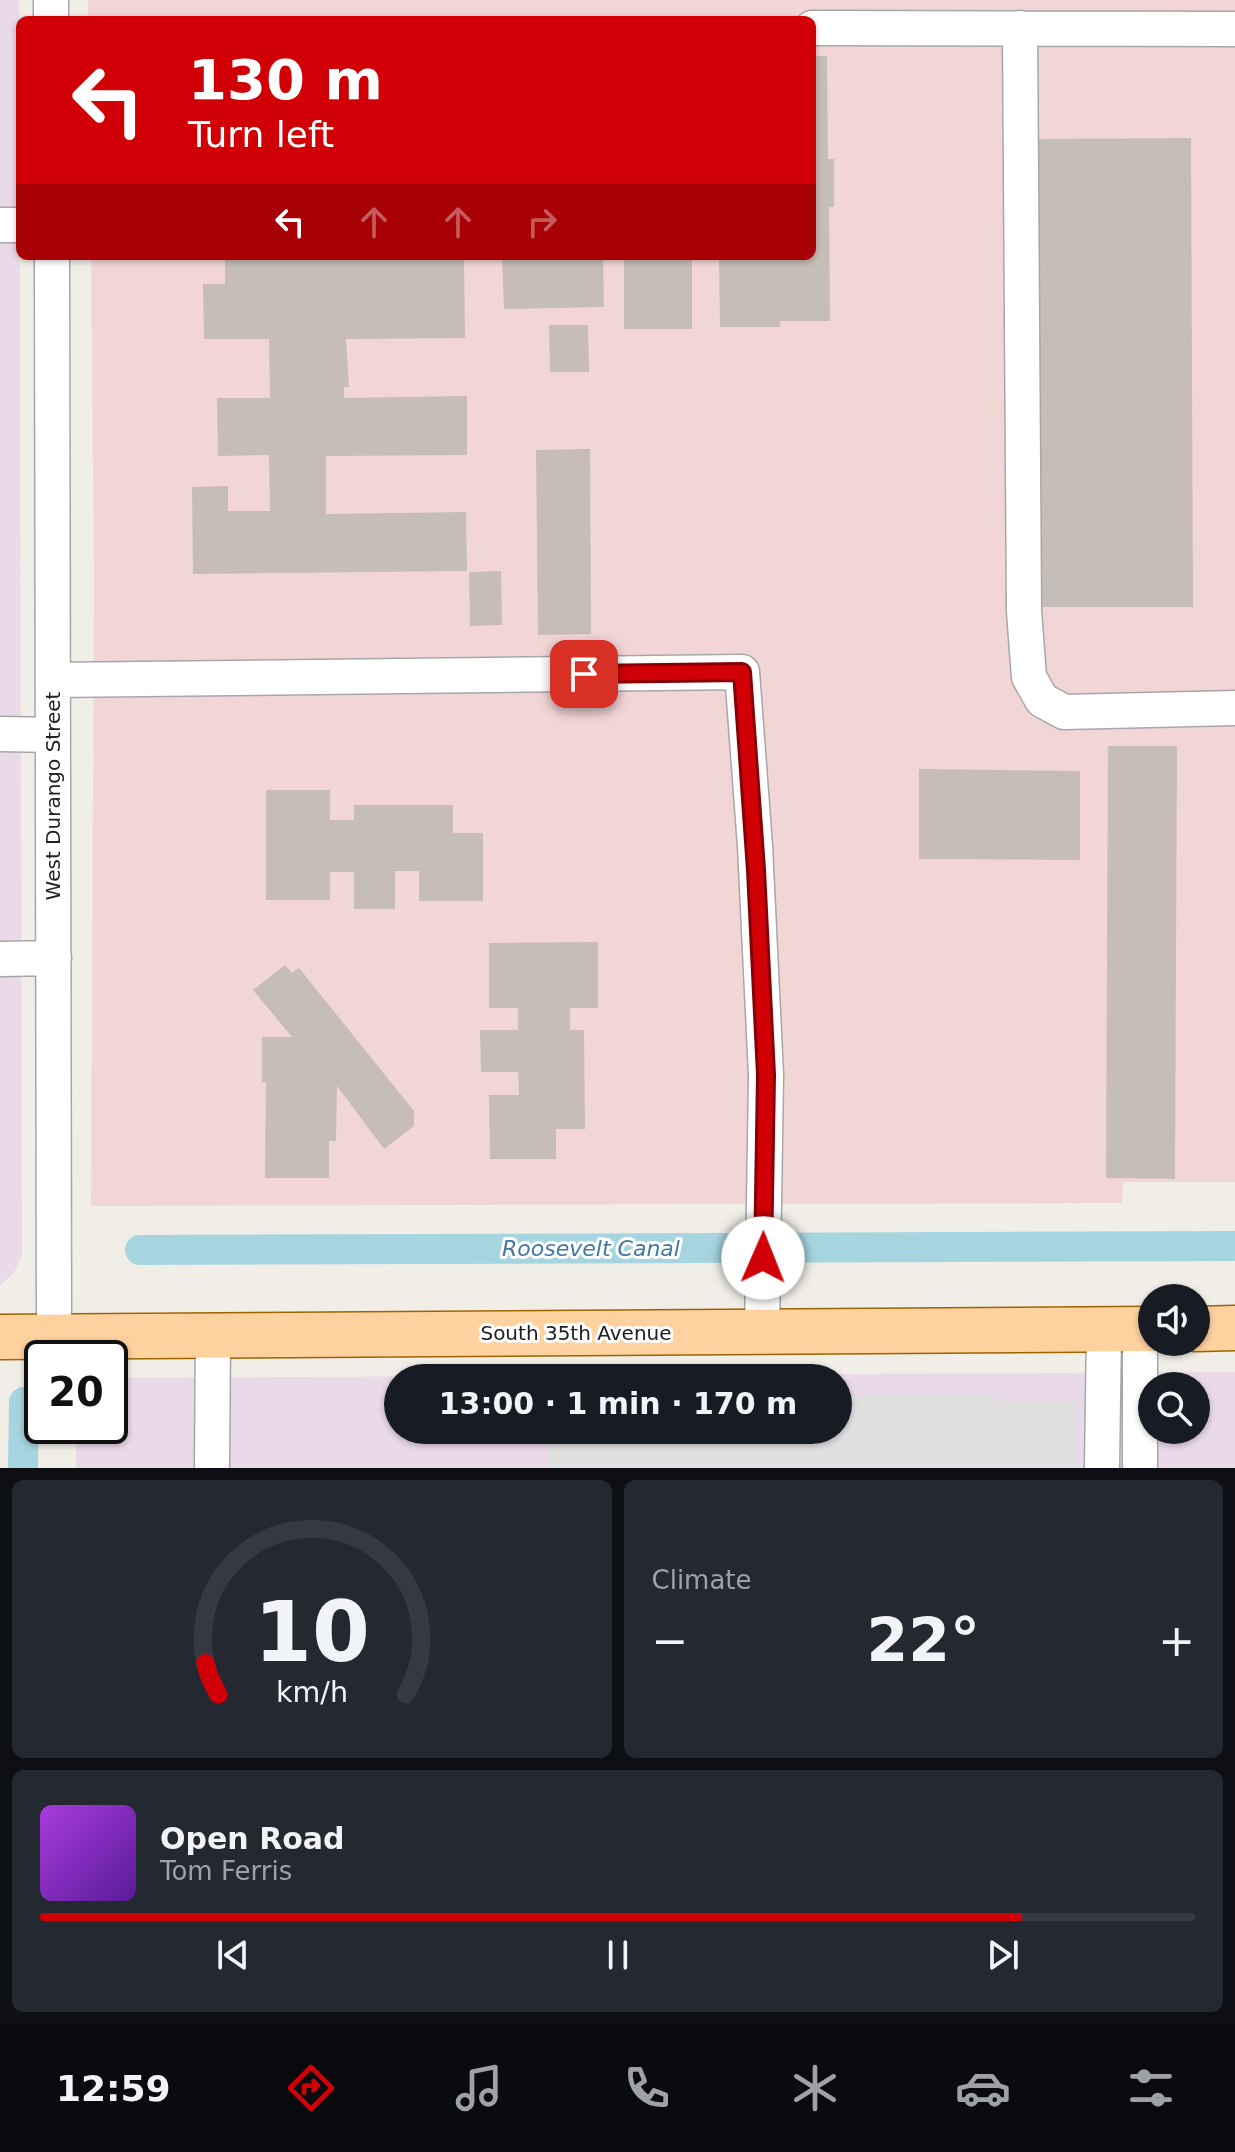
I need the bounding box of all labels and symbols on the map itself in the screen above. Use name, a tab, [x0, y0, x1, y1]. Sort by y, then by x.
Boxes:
pin	[550, 640, 618, 708]
street label: West Durango Street	[41, 691, 65, 900]
position arrow	[721, 1216, 805, 1300]
water label: Roosevelt Canal	[502, 1236, 680, 1261]
street label: South 35th Avenue	[480, 1321, 672, 1345]
speed limit sign: 20	[24, 1340, 128, 1444]

